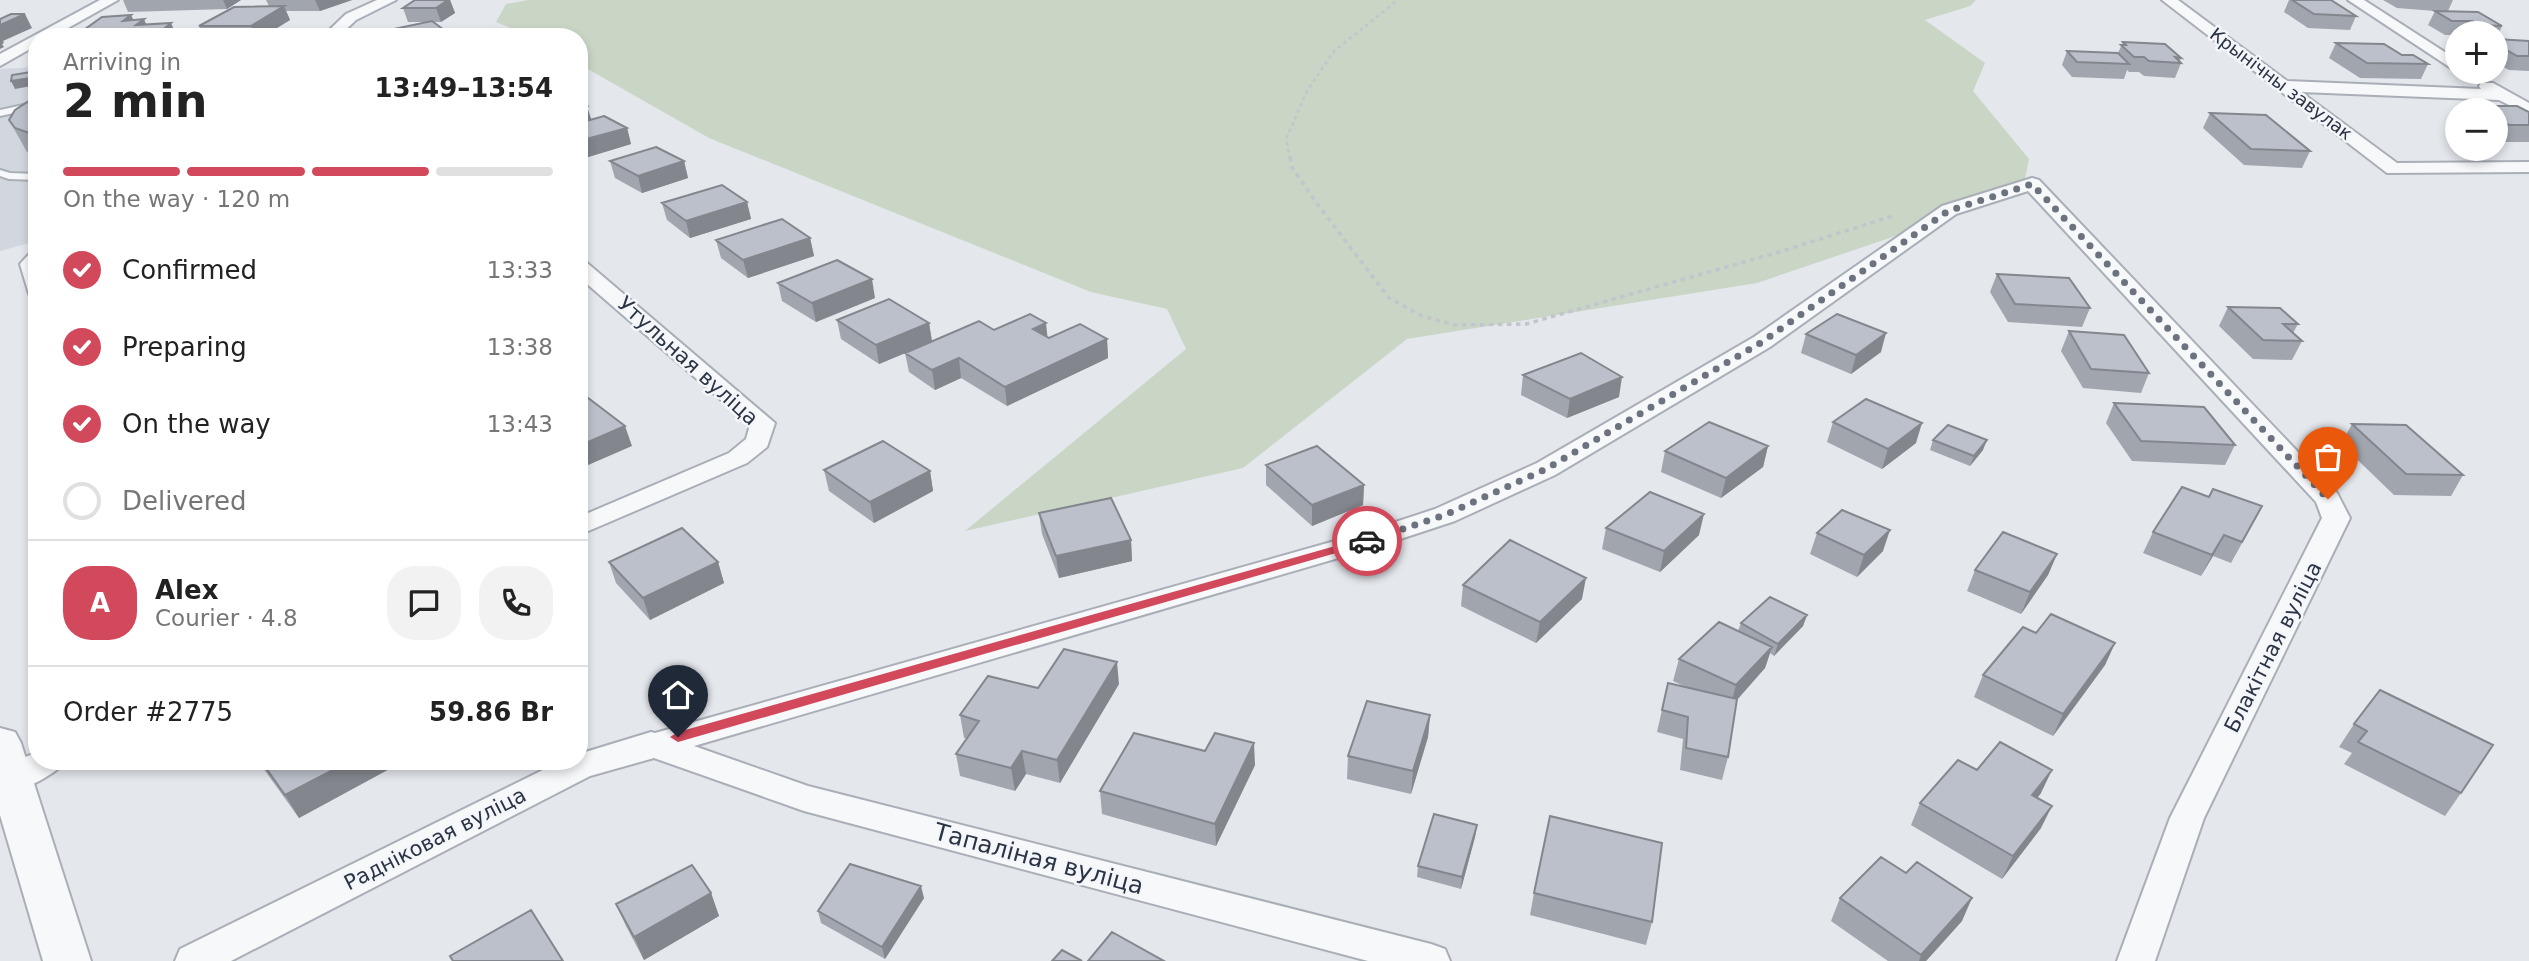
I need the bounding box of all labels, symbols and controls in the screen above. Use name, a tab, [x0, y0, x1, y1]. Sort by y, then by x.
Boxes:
map controls	[2445, 21, 2508, 161]
button: +	[2445, 21, 2508, 84]
street label: Крынічны завулак	[2206, 23, 2357, 144]
text: Arriving in	[63, 49, 181, 75]
text: 13:49–13:54	[374, 73, 553, 103]
text: 2 min	[63, 74, 207, 128]
button: −	[2445, 98, 2508, 161]
text: On the way · 120 m	[63, 186, 290, 212]
icon: check	[63, 251, 101, 289]
text: Confirmed	[122, 255, 257, 285]
text: 13:33	[487, 257, 553, 283]
street label: Утульная вуліца	[613, 292, 763, 430]
icon: check	[63, 328, 101, 366]
text: Preparing	[122, 332, 247, 362]
text: 13:38	[487, 334, 553, 360]
icon: check	[63, 405, 101, 443]
text: On the way	[122, 409, 271, 439]
text: 13:43	[487, 411, 553, 437]
pin	[2298, 427, 2358, 499]
icon: bag	[2309, 438, 2347, 476]
text: Delivered	[122, 486, 246, 516]
courier	[1332, 506, 1402, 576]
icon: car	[1348, 522, 1386, 560]
street label: Блакітная вуліца	[2219, 558, 2327, 736]
button: chat	[387, 566, 461, 640]
button: phone	[479, 566, 553, 640]
text: Alex	[155, 575, 218, 605]
text: A	[90, 588, 110, 618]
text: Courier · 4.8	[155, 605, 298, 631]
pin	[648, 665, 708, 737]
icon: home	[659, 676, 697, 714]
text: Order #2775	[63, 697, 233, 727]
text: 59.86 Br	[429, 697, 553, 727]
street label: Радніковая вуліца	[340, 783, 530, 895]
street label: Тапаліная вуліца	[930, 817, 1147, 900]

